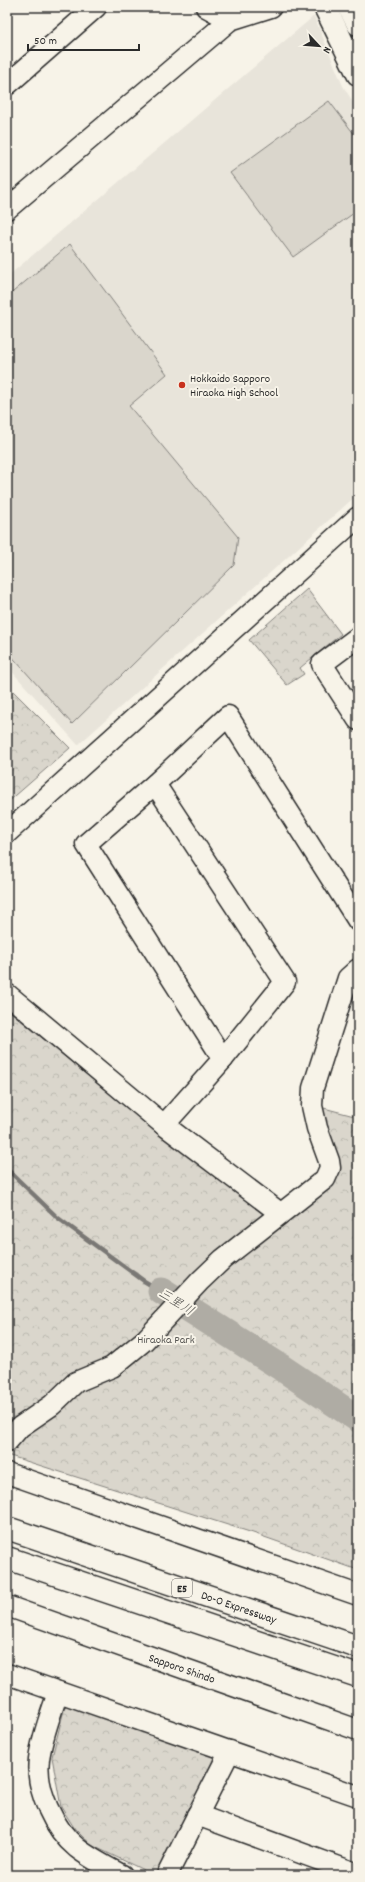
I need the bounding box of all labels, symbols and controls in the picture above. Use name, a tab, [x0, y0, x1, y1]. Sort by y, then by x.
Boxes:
scale bar	[28, 26, 139, 52]
north arrow	[299, 26, 339, 66]
text: 50 m	[34, 33, 57, 50]
text: N	[318, 44, 335, 56]
place label: Hokkaido Sapporo Hiraoka High School	[190, 371, 278, 402]
marker: Hokkaido Sapporo Hiraoka High School	[177, 380, 187, 390]
water label: 三里川	[154, 1285, 197, 1322]
park label: Hiraoka Park	[137, 1332, 195, 1349]
road number: E5	[172, 1579, 192, 1597]
street label: Do-O Expressway	[199, 1588, 280, 1630]
street label: Sapporo Shindo	[146, 1650, 217, 1689]

